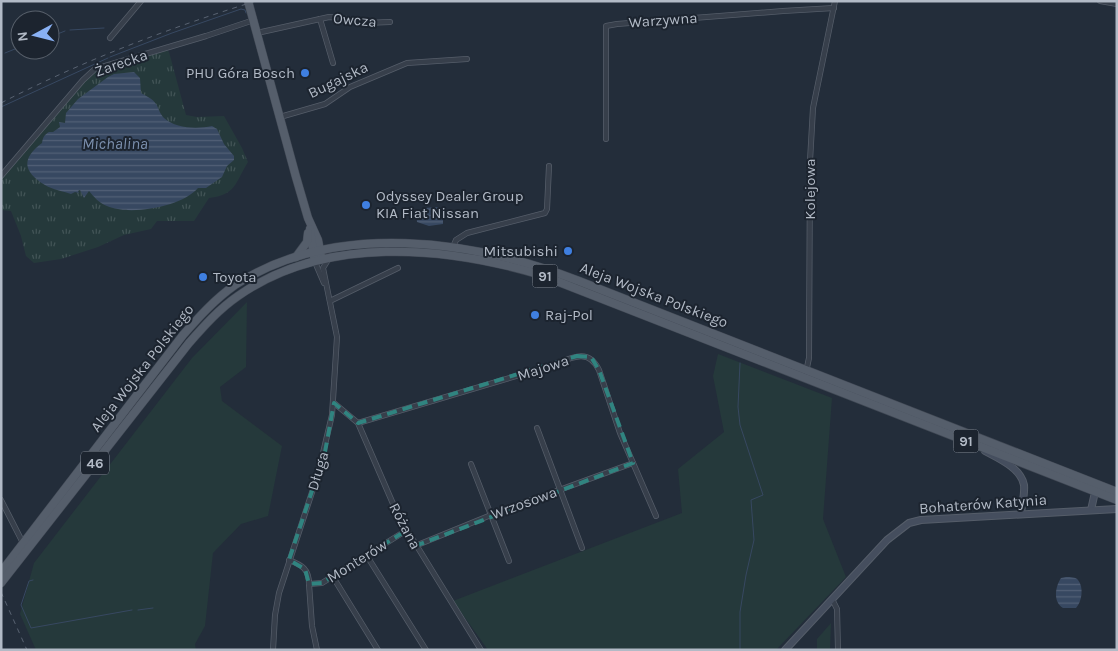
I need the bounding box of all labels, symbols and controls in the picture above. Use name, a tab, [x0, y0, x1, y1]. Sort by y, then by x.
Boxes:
street label: Owcza	[332, 9, 378, 31]
street label: Warzywna	[628, 9, 698, 31]
north arrow	[10, 10, 60, 60]
text: N	[14, 31, 32, 43]
street label: Żarecka	[92, 46, 150, 80]
street label: Bugajska	[305, 58, 371, 102]
place label: PHU Góra Bosch	[186, 64, 295, 82]
marker: PHU Góra Bosch	[299, 67, 311, 79]
water label: Michalina	[82, 134, 148, 153]
street label: Kolejowa	[801, 158, 819, 220]
place label: Odyssey Dealer Group KIA Fiat Nissan	[376, 187, 523, 222]
marker: Odyssey Dealer Group KIA Fiat Nissan	[360, 199, 372, 211]
place label: Mitsubishi	[483, 242, 558, 260]
marker: Mitsubishi	[562, 245, 574, 257]
street label: Aleja Wojska Polskiego	[578, 258, 730, 332]
road number: 91	[532, 264, 558, 288]
place label: Toyota	[213, 268, 257, 286]
marker: Toyota	[197, 271, 209, 283]
street label: Aleja Wojska Polskiego	[87, 301, 197, 435]
place label: Raj-Pol	[545, 306, 593, 324]
marker: Raj-Pol	[529, 309, 541, 321]
street label: Majowa	[515, 351, 571, 385]
road number: 91	[954, 430, 978, 452]
street label: Długa	[304, 449, 332, 493]
road number: 46	[81, 452, 109, 474]
street label: Wrzosowa	[489, 483, 559, 523]
street label: Bohaterów Katynia	[919, 491, 1047, 517]
street label: Różana	[385, 500, 425, 552]
street label: Monterów	[323, 535, 391, 587]

